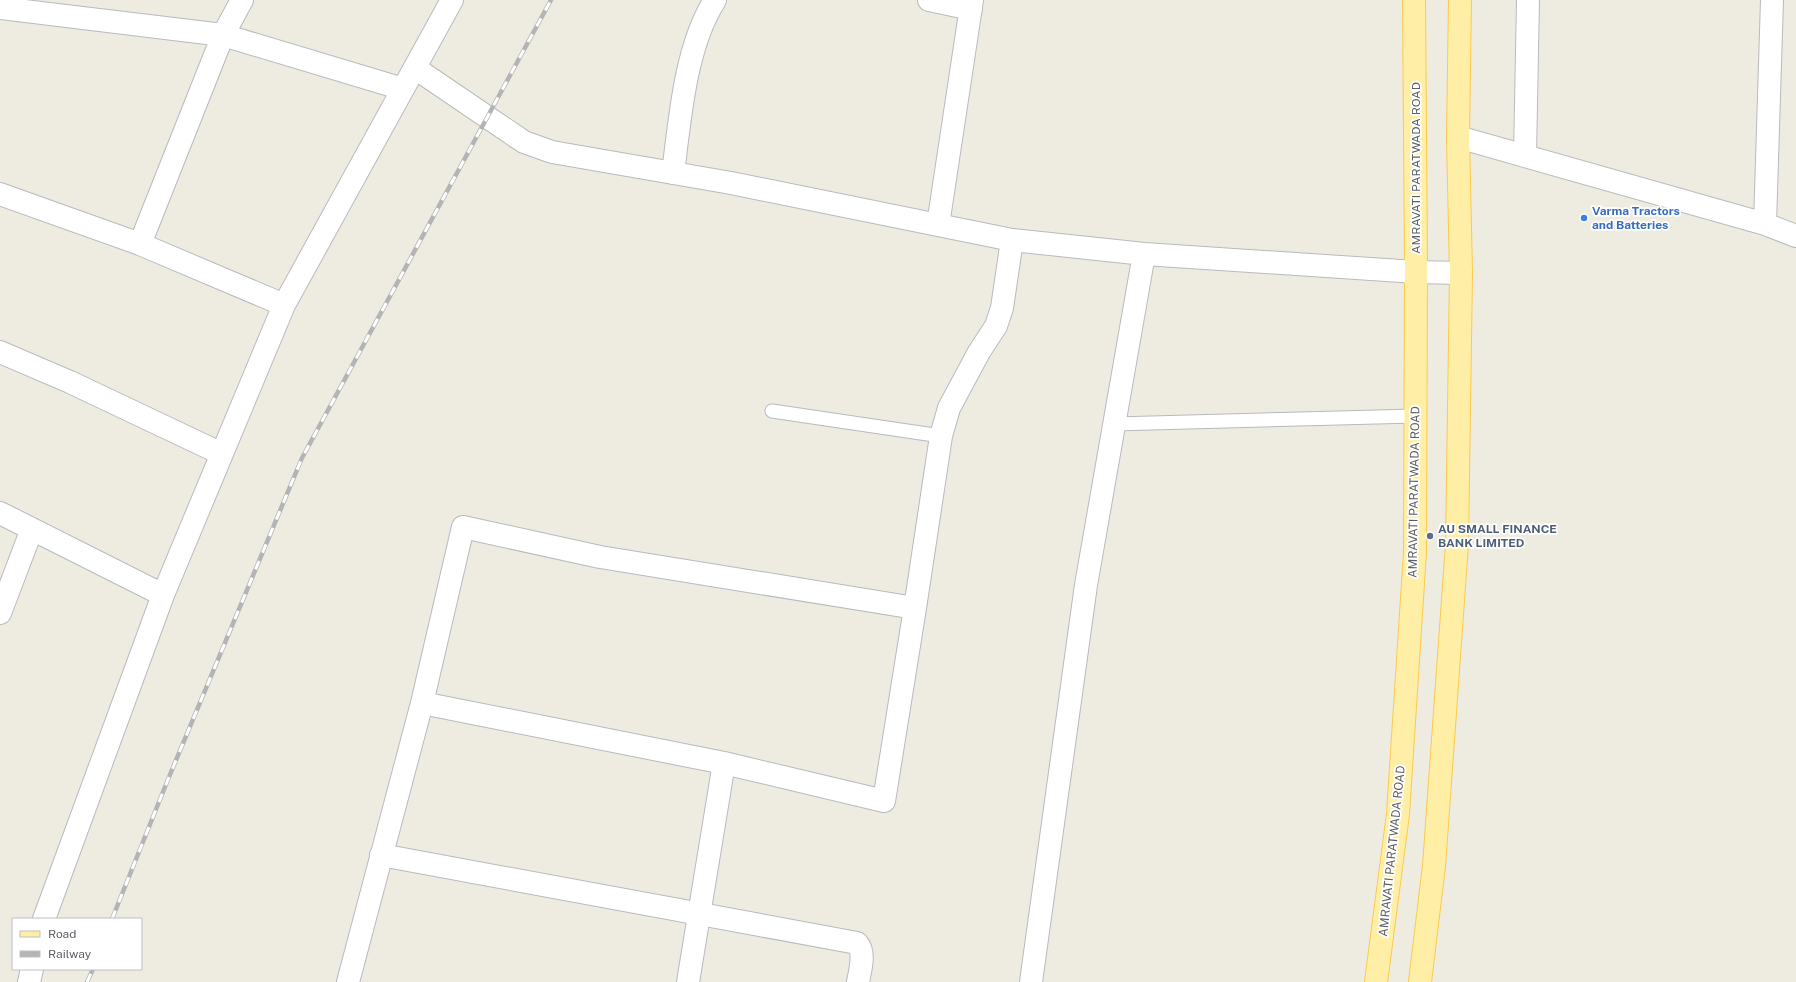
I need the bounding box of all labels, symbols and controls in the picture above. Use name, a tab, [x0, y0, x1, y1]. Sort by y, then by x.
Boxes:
street label: AMRAVATI PARATWADA ROAD	[1409, 82, 1423, 254]
place label: Varma Tractors and Batteries	[1592, 204, 1680, 232]
marker: Varma Tractors and Batteries	[1579, 213, 1589, 223]
street label: AMRAVATI PARATWADA ROAD	[1406, 406, 1422, 578]
place label: AU SMALL FINANCE BANK LIMITED	[1438, 522, 1557, 550]
marker: AU SMALL FINANCE BANK LIMITED	[1425, 531, 1435, 541]
street label: AMRAVATI PARATWADA ROAD	[1376, 765, 1408, 937]
legend	[12, 918, 142, 970]
text: Road	[48, 927, 76, 941]
text: Railway	[48, 947, 92, 961]

